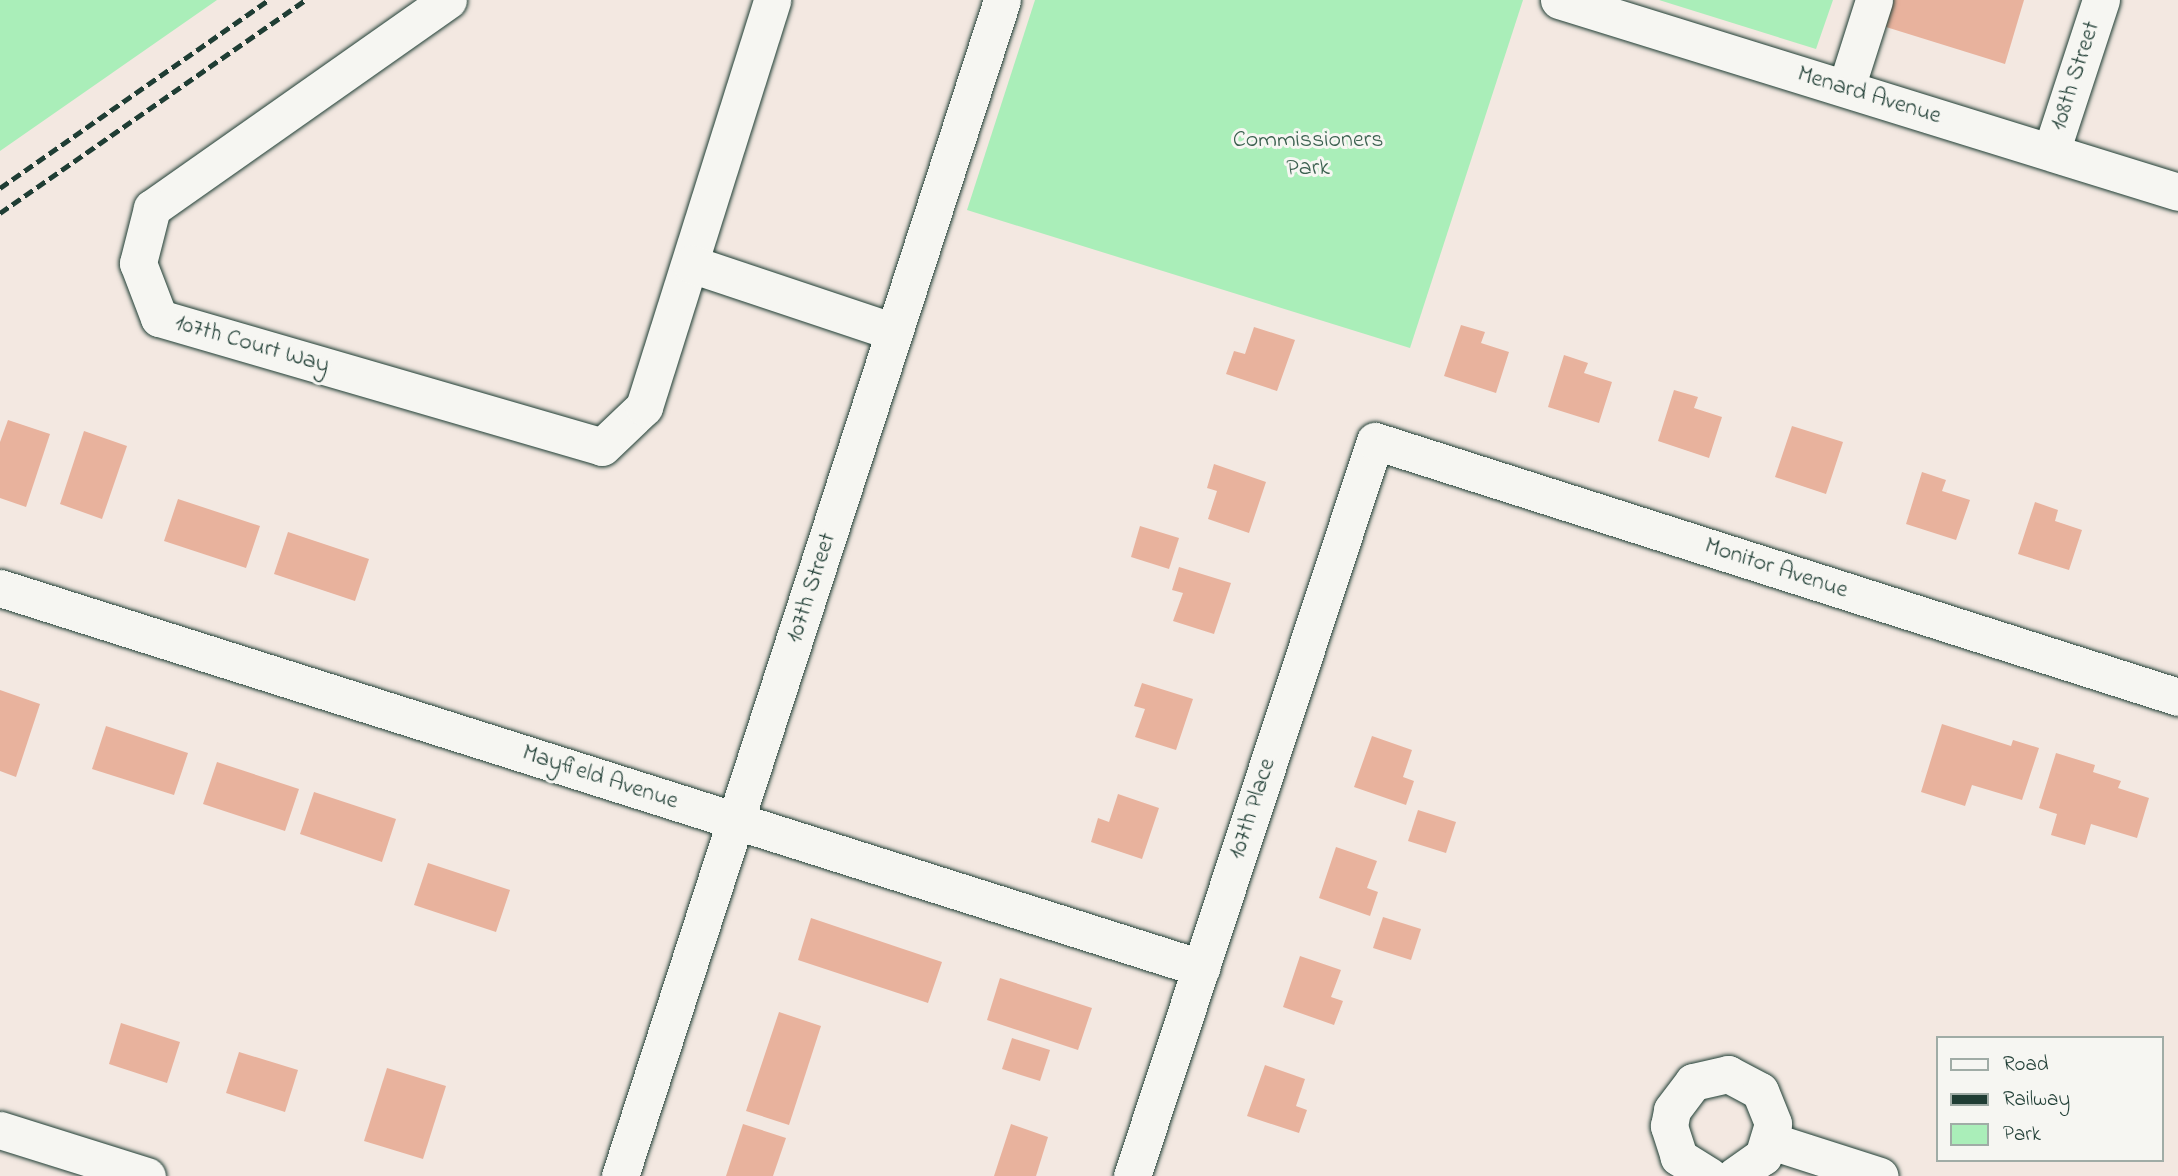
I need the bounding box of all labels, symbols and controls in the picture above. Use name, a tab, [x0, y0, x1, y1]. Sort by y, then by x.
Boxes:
street label: 108th Street	[2045, 18, 2107, 134]
street label: Menard Avenue	[1794, 60, 1944, 132]
park label: Commissioners Park	[1233, 127, 1383, 183]
street label: 107th Court Way	[172, 309, 332, 381]
street label: 107th Street	[781, 529, 843, 647]
street label: Monitor Avenue	[1701, 532, 1851, 606]
street label: Mayfield Avenue	[518, 739, 682, 817]
street label: 107th Place	[1223, 755, 1283, 863]
legend	[1937, 1036, 2164, 1162]
text: Road	[2003, 1050, 2049, 1080]
text: Railway	[2003, 1085, 2070, 1115]
text: Park	[2003, 1120, 2041, 1150]

